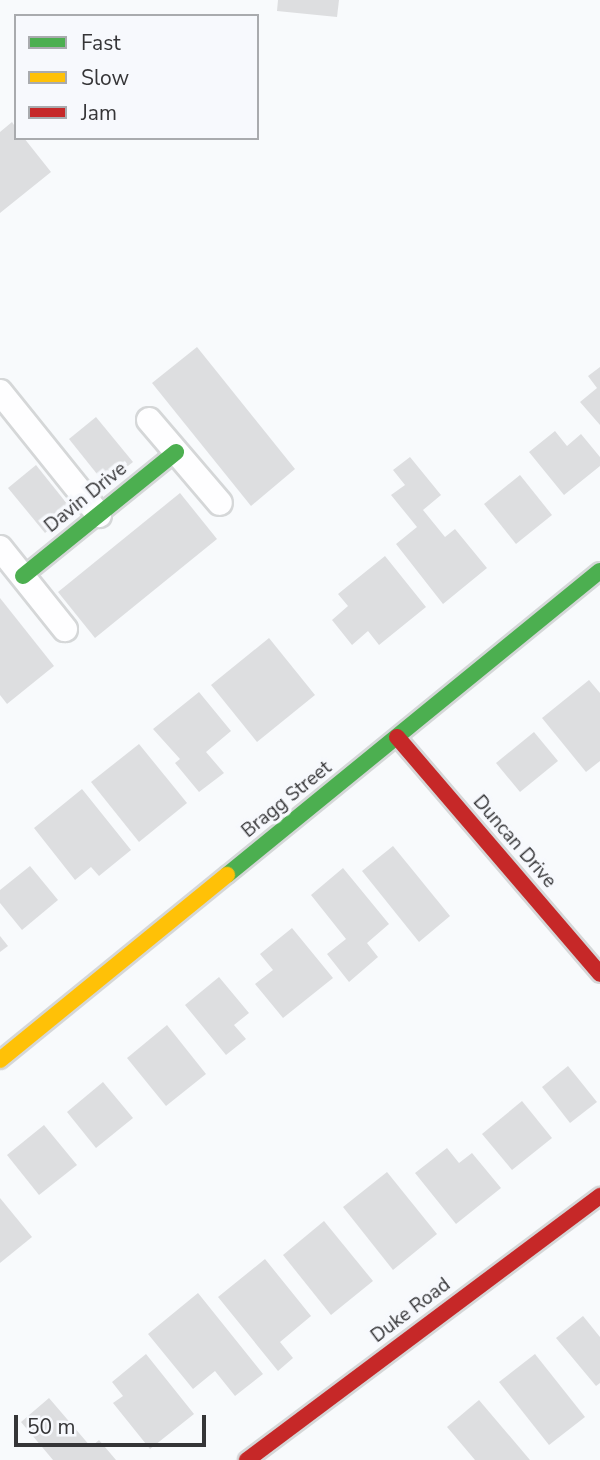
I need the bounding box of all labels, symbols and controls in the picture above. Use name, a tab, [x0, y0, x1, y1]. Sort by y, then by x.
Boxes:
legend	[14, 14, 259, 140]
text: Fast	[81, 29, 121, 57]
text: Slow	[81, 64, 129, 92]
text: Jam	[81, 99, 117, 127]
street label: Davin Drive	[40, 458, 132, 538]
street label: Bragg Street	[238, 757, 336, 843]
street label: Duncan Drive	[468, 791, 560, 893]
street label: Duke Road	[367, 1274, 455, 1348]
scale bar	[18, 1400, 210, 1444]
text: 50 m	[27, 1413, 76, 1441]

